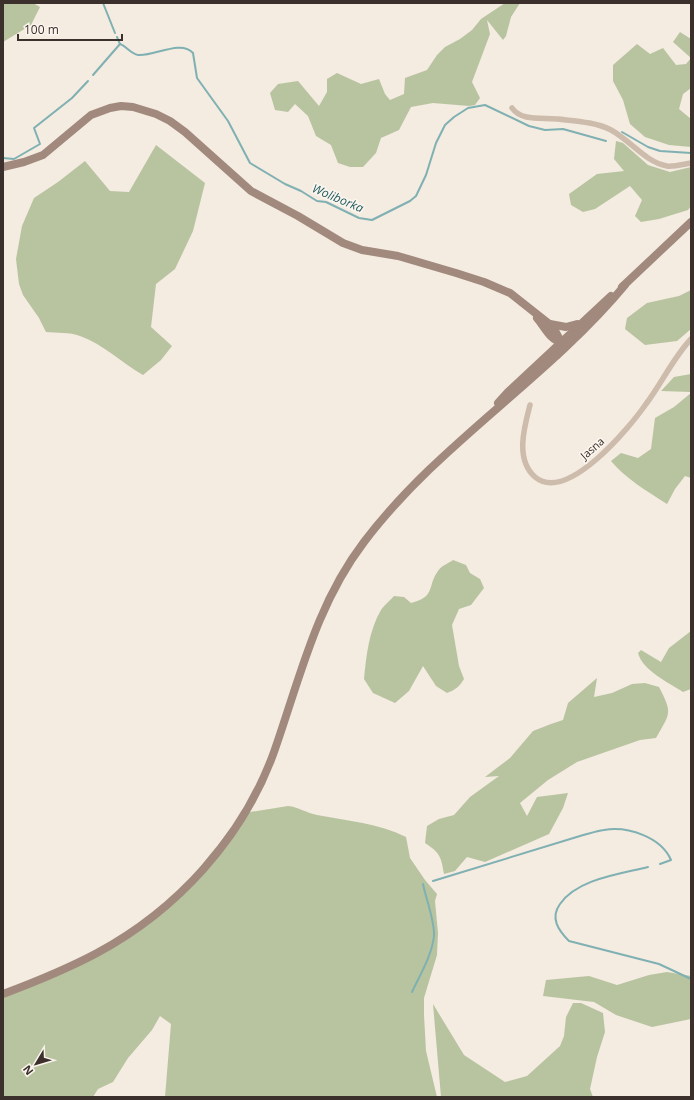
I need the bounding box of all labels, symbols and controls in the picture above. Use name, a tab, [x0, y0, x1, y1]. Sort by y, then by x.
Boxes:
scale bar	[18, 16, 122, 42]
text: 100 m	[24, 21, 59, 38]
water label: Woliborka	[310, 180, 366, 216]
street label: Jasna	[576, 433, 607, 463]
north arrow	[16, 1044, 56, 1084]
text: N	[19, 1062, 36, 1079]

